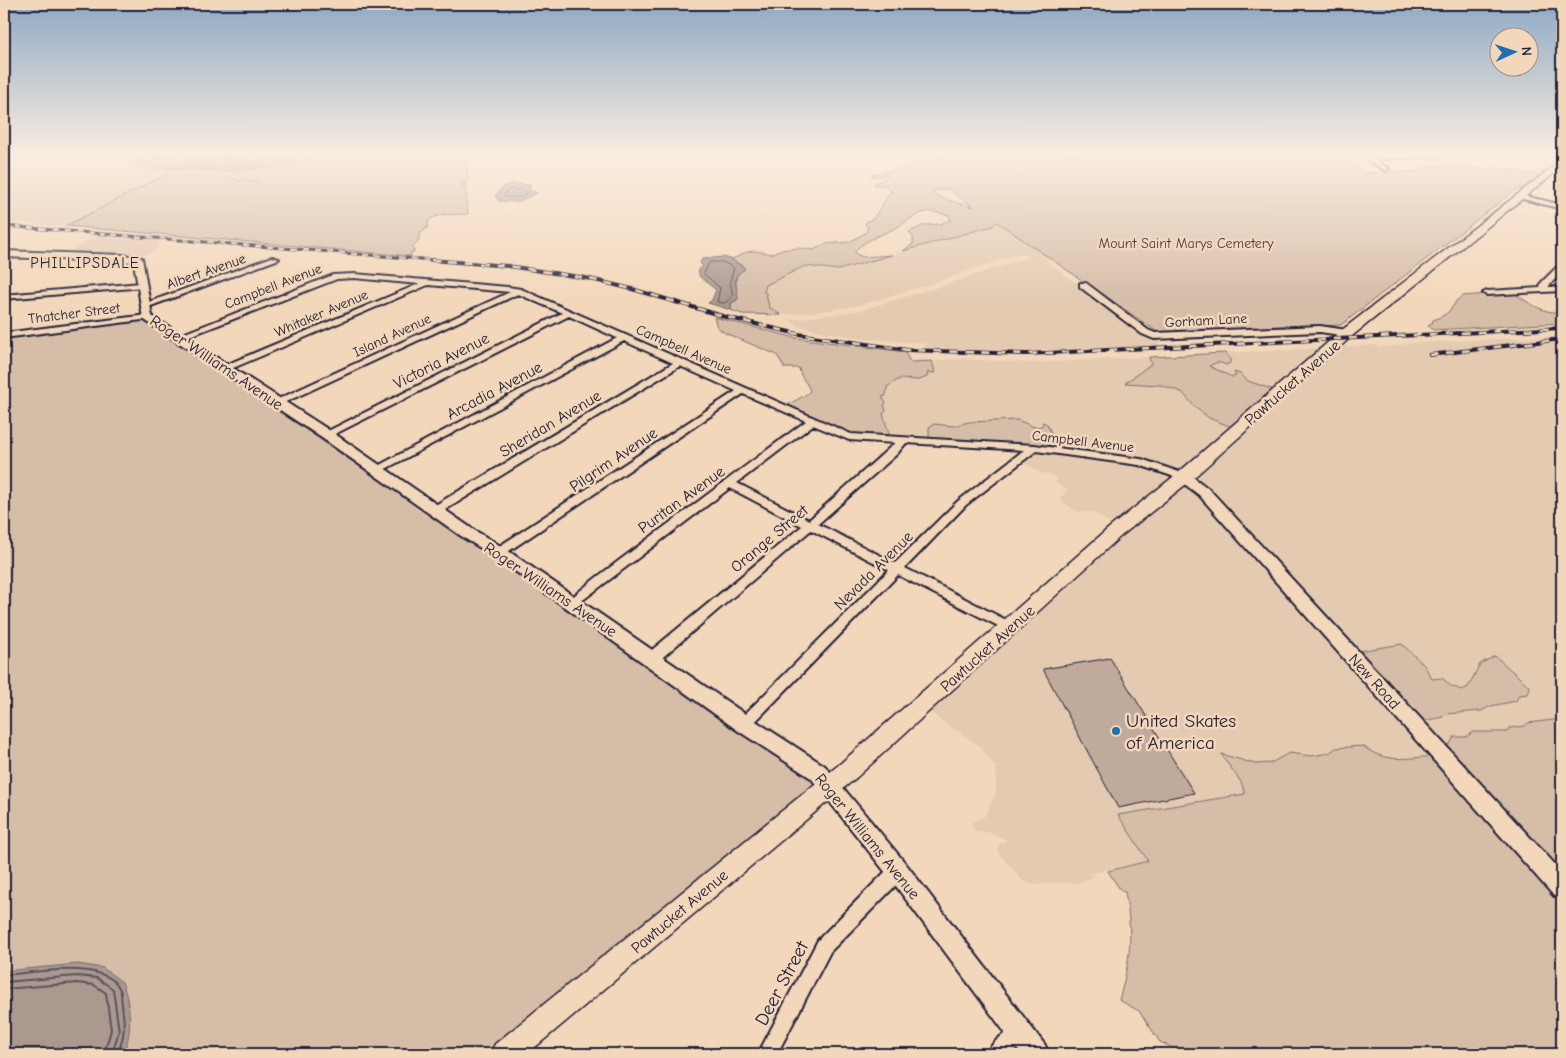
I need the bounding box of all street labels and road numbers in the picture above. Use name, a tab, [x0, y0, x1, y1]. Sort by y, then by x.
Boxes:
street label: Albert Avenue	[164, 250, 248, 293]
street label: Campbell Avenue	[222, 260, 324, 313]
street label: Whitaker Avenue	[272, 286, 371, 341]
street label: Thatcher Street	[27, 299, 122, 328]
street label: Island Avenue	[351, 310, 434, 361]
street label: Gorham Lane	[1164, 310, 1248, 331]
street label: Roger Williams Avenue	[147, 312, 286, 414]
street label: Campbell Avenue	[633, 321, 734, 378]
street label: Victoria Avenue	[391, 329, 492, 393]
street label: Pawtucket Avenue	[1241, 336, 1344, 429]
street label: Arcadia Avenue	[444, 358, 545, 424]
street label: Sheridan Avenue	[497, 387, 604, 461]
street label: Pilgrim Avenue	[566, 424, 661, 496]
street label: Campbell Avenue	[1031, 427, 1135, 456]
street label: Puritan Avenue	[635, 462, 728, 537]
street label: Orange Street	[727, 501, 812, 576]
street label: Nevada Avenue	[831, 528, 917, 614]
street label: Roger Williams Avenue	[481, 539, 620, 641]
street label: Pawtucket Avenue	[937, 602, 1039, 696]
street label: New Road	[1345, 650, 1404, 713]
street label: Roger Williams Avenue	[811, 770, 923, 903]
street label: Pawtucket Avenue	[628, 866, 732, 957]
street label: Deer Street	[750, 937, 814, 1029]

